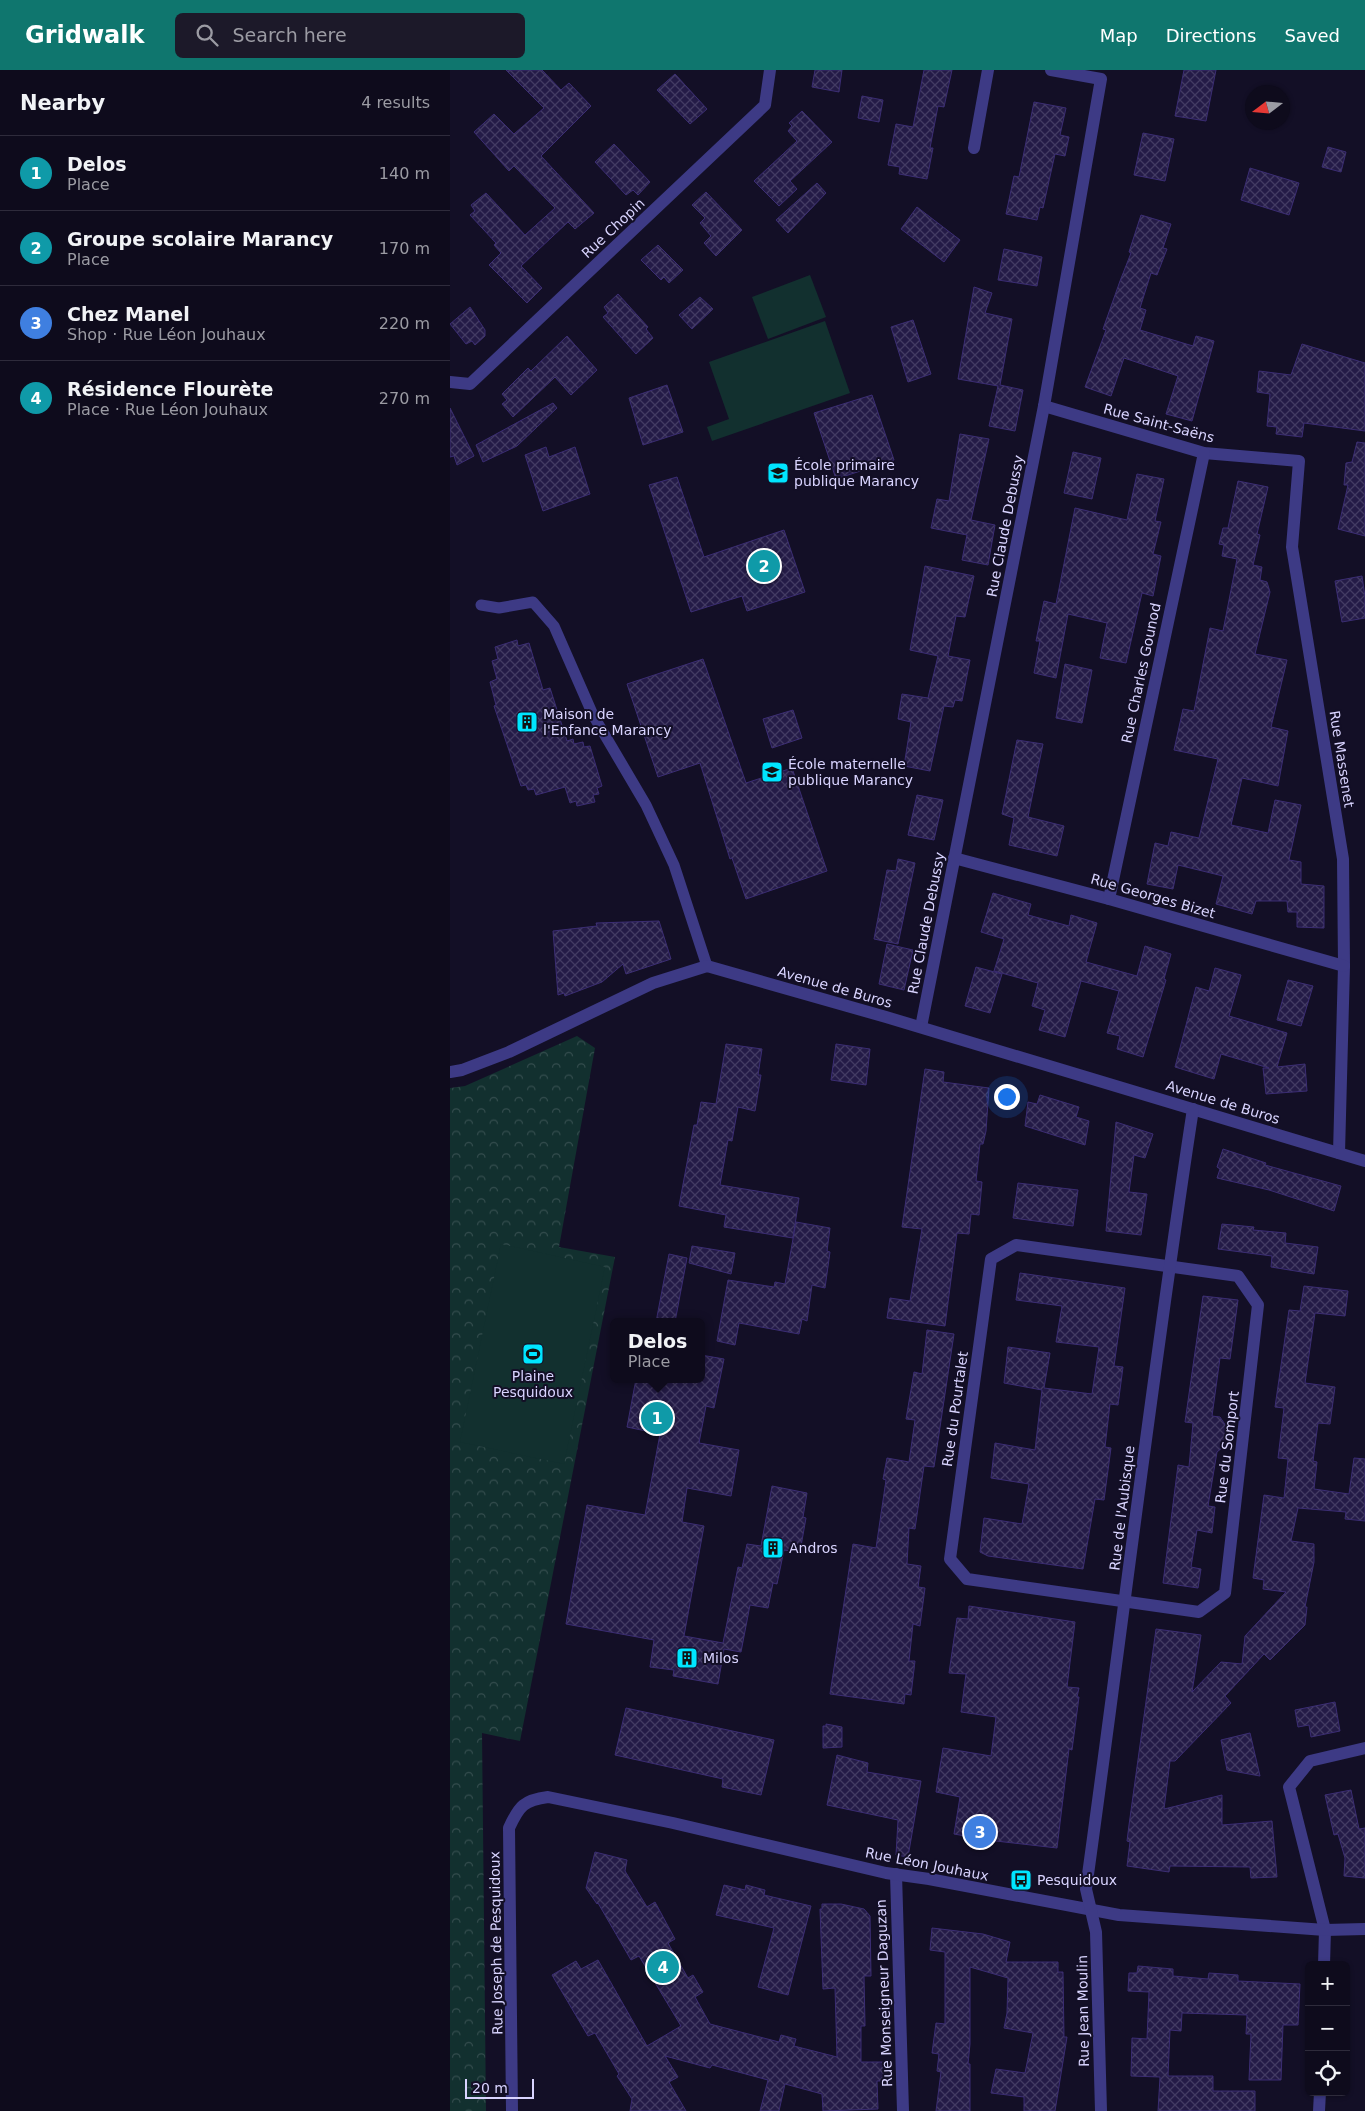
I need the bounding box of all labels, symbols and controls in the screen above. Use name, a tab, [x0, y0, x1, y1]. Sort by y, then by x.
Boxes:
search box	[175, 13, 525, 58]
text: Gridwalk	[25, 21, 145, 49]
icon: search	[193, 21, 221, 49]
text: Search here	[233, 24, 347, 46]
text: Map	[1100, 25, 1138, 46]
text: Directions	[1166, 25, 1256, 46]
text: Saved	[1284, 25, 1340, 46]
north arrow	[1245, 85, 1290, 130]
text: Nearby	[20, 91, 105, 115]
text: 4 results	[361, 93, 430, 112]
text: Delos	[67, 153, 127, 175]
text: 1	[30, 164, 42, 183]
text: 140 m	[379, 164, 430, 183]
text: Place	[67, 175, 110, 194]
street label: Rue Chopin	[578, 195, 648, 261]
text: Groupe scolaire Marancy	[67, 228, 333, 250]
text: 2	[30, 239, 42, 258]
text: 170 m	[379, 239, 430, 258]
text: Place	[67, 250, 110, 269]
text: Chez Manel	[67, 303, 190, 325]
text: 3	[30, 314, 42, 333]
text: 220 m	[379, 314, 430, 333]
text: Shop · Rue Léon Jouhaux	[67, 325, 266, 344]
text: Résidence Flourète	[67, 378, 273, 400]
text: 4	[30, 389, 42, 408]
text: 270 m	[379, 389, 430, 408]
text: Place · Rue Léon Jouhaux	[67, 400, 268, 419]
street label: Rue Saint-Saëns	[1102, 401, 1216, 445]
street label: Rue Claude Debussy	[983, 454, 1027, 598]
place label: École primaire publique Marancy	[794, 457, 919, 489]
school or university icon: École primaire publique Marancy	[766, 461, 790, 485]
pin: 2	[748, 547, 780, 585]
street label: Rue Charles Gounod	[1118, 601, 1164, 745]
place label: Maison de l'Enfance Marancy	[543, 706, 671, 738]
street label: Rue Massenet	[1326, 709, 1358, 809]
building icon: Maison de l'Enfance Marancy	[515, 710, 539, 734]
place label: École maternelle publique Marancy	[788, 756, 913, 788]
school or university icon: École maternelle publique Marancy	[760, 760, 784, 784]
street label: Rue Claude Debussy	[904, 851, 948, 995]
street label: Rue Georges Bizet	[1089, 871, 1218, 922]
street label: Avenue de Buros	[776, 963, 894, 1011]
street label: Avenue de Buros	[1164, 1077, 1282, 1127]
your location	[994, 1084, 1020, 1110]
popup	[610, 1318, 705, 1383]
text: Delos	[628, 1330, 687, 1352]
sports icon: Plaine Pesquidoux	[521, 1342, 545, 1366]
street label: Rue du Pourtalet	[939, 1350, 971, 1468]
text: Place	[628, 1352, 670, 1371]
place label: Plaine Pesquidoux	[493, 1368, 573, 1400]
street label: Rue du Somport	[1212, 1389, 1242, 1504]
pin: 1	[641, 1399, 673, 1437]
street label: Rue de l'Aubisque	[1106, 1445, 1138, 1571]
building icon: Andros	[761, 1536, 785, 1560]
place label: Andros	[789, 1540, 838, 1556]
building icon: Milos	[675, 1646, 699, 1670]
place label: Milos	[703, 1650, 739, 1666]
pin: 3	[964, 1813, 996, 1851]
street label: Rue Léon Jouhaux	[864, 1844, 990, 1884]
street label: Rue Joseph de Pesquidoux	[486, 1851, 506, 2035]
bus stop icon: Pesquidoux	[1009, 1868, 1033, 1892]
place label: Pesquidoux	[1037, 1872, 1117, 1888]
street label: Rue Monseigneur Daguzan	[873, 1899, 895, 2087]
pin: 4	[647, 1948, 679, 1986]
street label: Rue Jean Moulin	[1074, 1955, 1092, 2067]
map controls	[1305, 1961, 1350, 2096]
button: +	[1305, 1961, 1350, 2006]
button: −	[1305, 2006, 1350, 2051]
button: locate	[1305, 2051, 1350, 2096]
scale bar	[465, 2076, 534, 2099]
text: 20 m	[472, 2080, 508, 2096]

